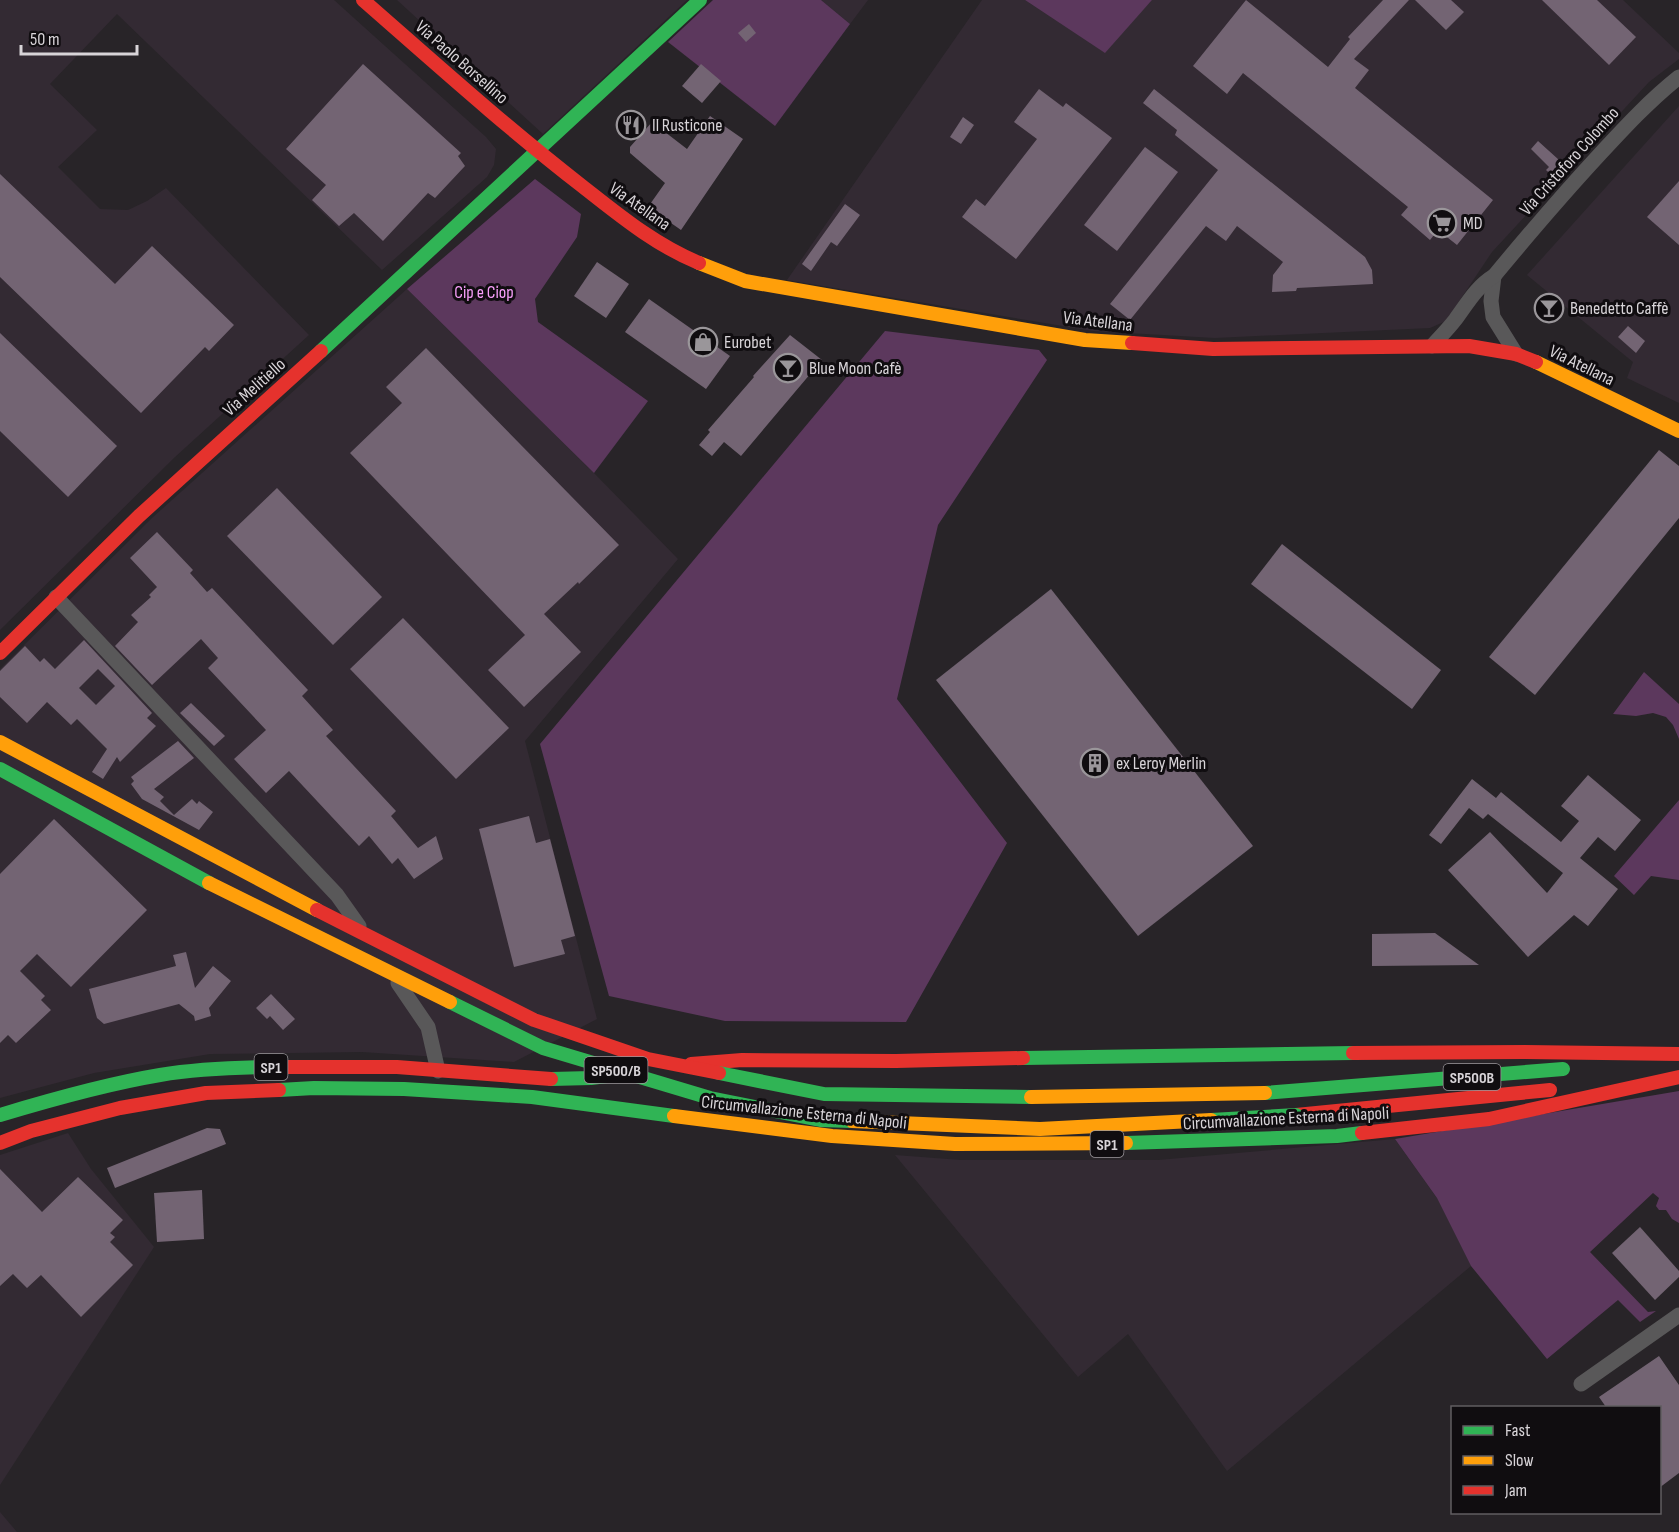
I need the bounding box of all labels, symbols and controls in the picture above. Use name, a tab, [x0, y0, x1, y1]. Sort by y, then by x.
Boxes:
street label: Via Paolo Borsellino	[411, 16, 512, 108]
scale bar	[21, 18, 136, 56]
text: 50 m	[30, 29, 60, 50]
street label: Via Cristoforo Colombo	[1515, 103, 1624, 220]
restaurant icon: Il Rusticone	[615, 109, 647, 141]
place label: Il Rusticone	[652, 115, 723, 136]
street label: Via Atellana	[605, 178, 674, 235]
supermarket icon: MD	[1426, 207, 1458, 239]
place label: MD	[1463, 213, 1483, 234]
park label: Cip e Ciop	[454, 282, 514, 303]
bar icon: Benedetto Caffè	[1533, 292, 1565, 324]
place label: Benedetto Caffè	[1570, 298, 1669, 319]
street label: Via Atellana	[1062, 307, 1134, 336]
shop icon: Eurobet	[687, 326, 719, 358]
place label: Eurobet	[724, 332, 772, 353]
street label: Via Atellana	[1546, 341, 1618, 390]
bar icon: Blue Moon Cafè	[772, 352, 804, 384]
street label: Via Melitiello	[219, 354, 290, 421]
place label: Blue Moon Cafè	[809, 358, 902, 379]
building icon: ex Leroy Merlin	[1079, 747, 1111, 779]
place label: ex Leroy Merlin	[1116, 753, 1206, 774]
road number: SP1	[254, 1054, 288, 1080]
road number: SP500/B	[584, 1057, 648, 1083]
road number: SP500B	[1444, 1064, 1500, 1090]
street label: Circumvallazione Esterna di Napoli	[700, 1091, 908, 1134]
street label: Circumvallazione Esterna di Napoli	[1182, 1103, 1390, 1134]
road number: SP1	[1090, 1131, 1124, 1157]
legend	[1451, 1406, 1661, 1514]
text: Fast	[1505, 1420, 1531, 1441]
text: Slow	[1505, 1450, 1534, 1471]
text: Jam	[1504, 1480, 1527, 1501]

